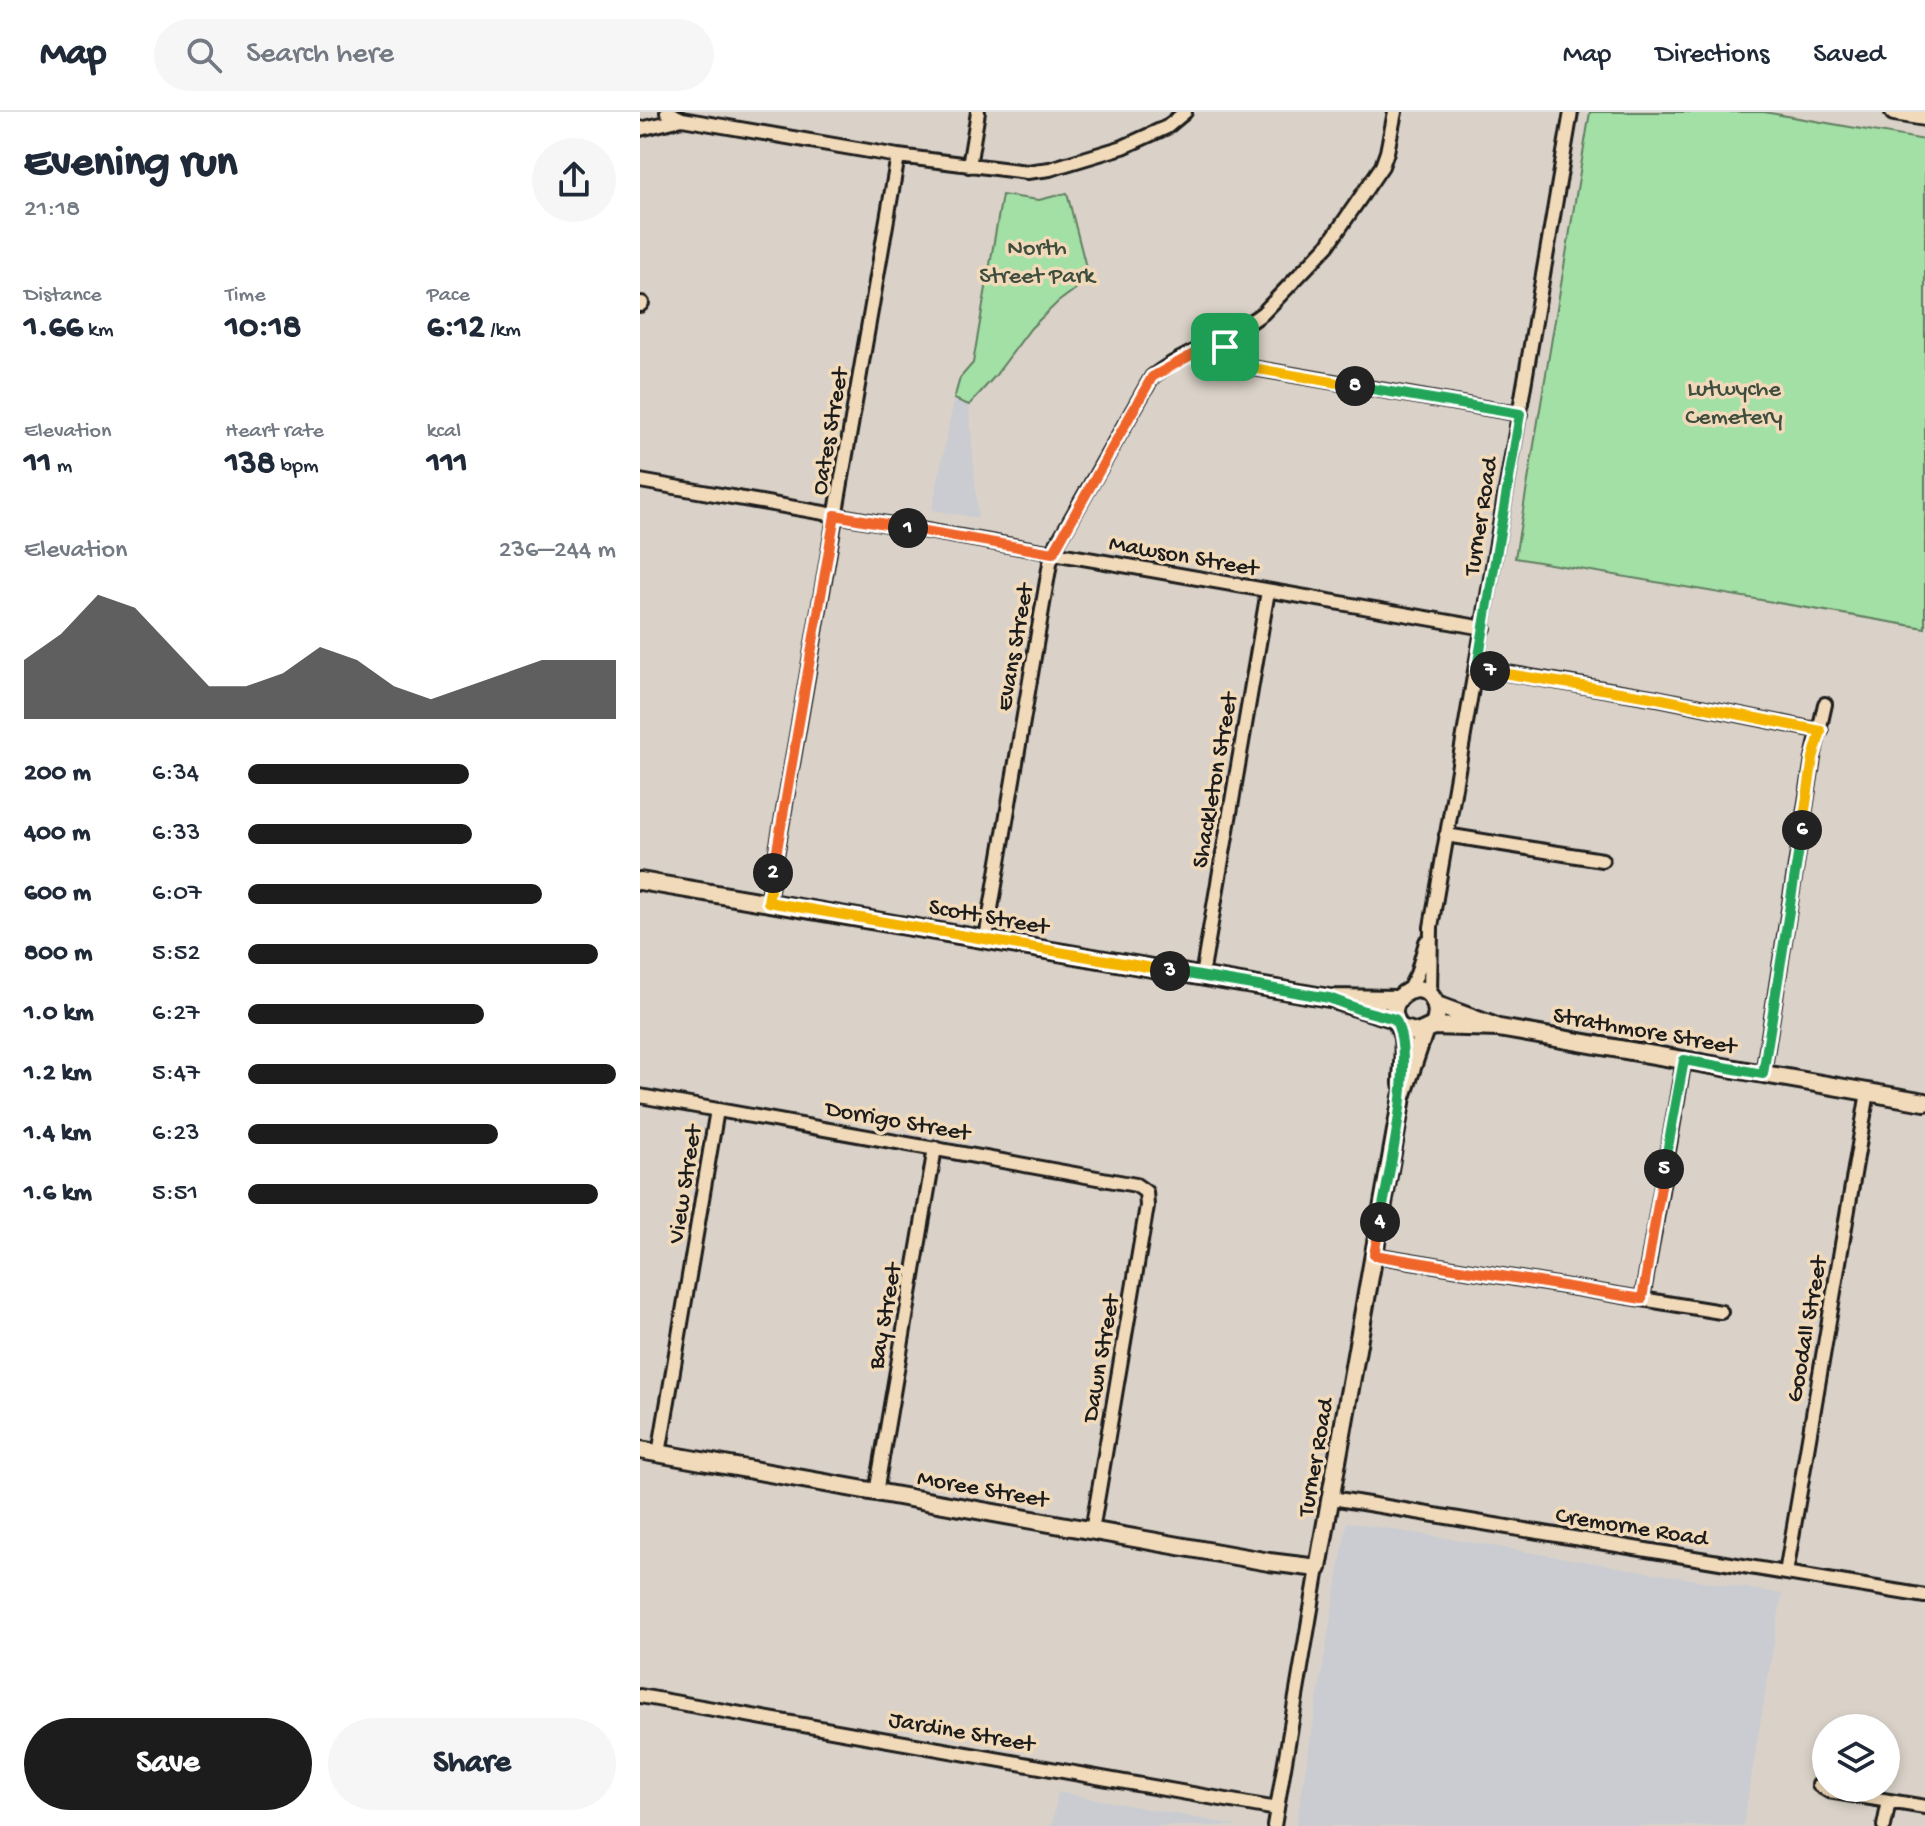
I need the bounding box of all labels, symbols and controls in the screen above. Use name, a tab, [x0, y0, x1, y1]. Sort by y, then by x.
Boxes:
search box	[154, 19, 714, 91]
text: Map	[40, 33, 106, 77]
icon: search	[182, 33, 226, 77]
text: Search here	[246, 38, 394, 73]
text: Map	[1563, 39, 1611, 72]
text: Directions	[1655, 39, 1769, 72]
text: Saved	[1813, 39, 1885, 72]
button: share	[532, 138, 616, 222]
text: Evening run	[24, 139, 237, 191]
text: 21:18	[24, 195, 80, 226]
park label: North Street Park	[979, 235, 1097, 292]
text: Distance	[24, 283, 102, 309]
text: Time	[225, 283, 266, 309]
text: Pace	[427, 283, 470, 309]
text: 1.66	[24, 309, 83, 349]
text: 10:18	[225, 309, 301, 349]
text: 6:12	[427, 309, 485, 349]
pin	[1191, 313, 1259, 381]
text: km	[83, 318, 114, 344]
text: /km	[485, 318, 521, 344]
icon: arrive	[1203, 325, 1247, 369]
street label: Oates Street	[806, 364, 857, 497]
pin: 8	[1335, 366, 1375, 406]
text: 8	[1349, 373, 1361, 399]
park label: Lutwyche Cemetery	[1685, 376, 1783, 433]
text: Elevation	[24, 419, 111, 445]
text: Heart rate	[225, 419, 324, 445]
text: kcal	[427, 419, 461, 445]
text: 11	[24, 445, 51, 485]
text: 138	[225, 445, 275, 485]
text: 111	[427, 445, 468, 485]
street label: Turner Road	[1458, 453, 1506, 580]
text: m	[51, 454, 72, 480]
text: bpm	[275, 454, 319, 480]
pin: 1	[888, 508, 928, 548]
text: 1	[904, 515, 912, 541]
street label: Mawson Street	[1107, 530, 1262, 585]
text: Elevation	[24, 536, 127, 567]
text: 236–244 m	[499, 536, 616, 567]
street label: Evans Street	[991, 580, 1042, 714]
pin: 7	[1470, 651, 1510, 691]
text: 7	[1484, 658, 1496, 684]
street label: Shackleton Street	[1187, 689, 1246, 870]
text: 200 m	[24, 759, 91, 790]
text: 6:34	[152, 759, 199, 790]
pin: 6	[1782, 810, 1822, 850]
text: 6	[1796, 817, 1808, 843]
text: 400 m	[24, 819, 90, 850]
text: 6:33	[152, 819, 200, 850]
pin: 2	[753, 853, 793, 893]
text: 2	[768, 860, 778, 886]
text: 600 m	[24, 879, 91, 910]
text: 6:07	[152, 879, 202, 910]
street label: Scott Street	[926, 894, 1053, 944]
text: 800 m	[24, 939, 92, 970]
text: 5:52	[152, 939, 200, 970]
pin: 3	[1150, 951, 1190, 991]
text: 3	[1164, 958, 1176, 984]
text: 1.0 km	[24, 999, 94, 1030]
text: 6:27	[152, 999, 200, 1030]
street label: Strathmore Street	[1551, 1002, 1740, 1063]
text: 1.2 km	[24, 1059, 92, 1090]
text: 5:47	[152, 1059, 200, 1090]
street label: Dorrigo Street	[821, 1095, 974, 1150]
text: 1.4 km	[24, 1119, 91, 1150]
text: 6:23	[152, 1119, 200, 1150]
street label: View Street	[663, 1121, 710, 1247]
pin: 5	[1644, 1149, 1684, 1189]
text: 5	[1658, 1156, 1670, 1182]
text: 1.6 km	[24, 1179, 92, 1210]
text: 5:51	[152, 1179, 198, 1210]
pin: 4	[1360, 1202, 1400, 1242]
text: 4	[1375, 1209, 1385, 1235]
street label: Goodall Street	[1781, 1252, 1836, 1405]
street label: Bay Street	[863, 1259, 910, 1373]
street label: Dawn Street	[1077, 1291, 1128, 1426]
street label: Turner Road	[1292, 1394, 1342, 1521]
street label: Moree Street	[915, 1465, 1052, 1517]
street label: Cremorne Road	[1553, 1502, 1712, 1555]
street label: Jardine Street	[886, 1706, 1039, 1761]
map controls	[1812, 1714, 1900, 1802]
button: layers	[1812, 1714, 1900, 1802]
button: Save	[24, 1718, 312, 1810]
button: Share	[328, 1718, 616, 1810]

